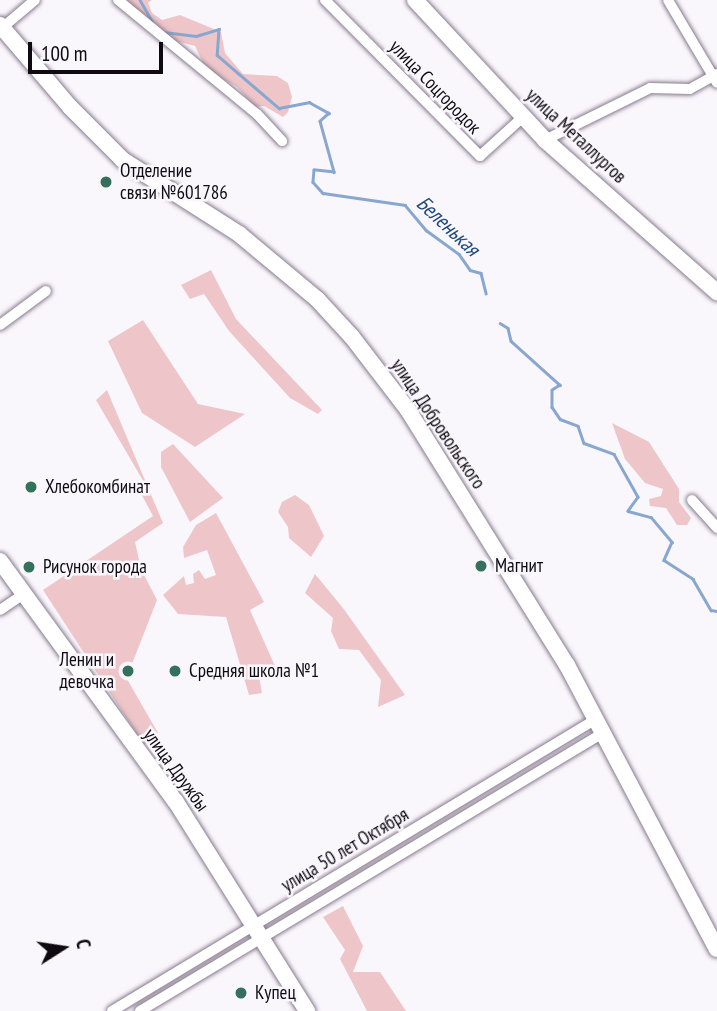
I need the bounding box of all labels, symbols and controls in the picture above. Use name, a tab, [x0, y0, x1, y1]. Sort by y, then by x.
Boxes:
scale bar	[32, 28, 166, 72]
street label: улица Соцгородок	[385, 35, 485, 139]
text: 100 m	[41, 40, 87, 67]
street label: улица Металлургов	[521, 84, 631, 188]
place label: Отделение связи №601786	[120, 160, 228, 204]
marker: Отделение связи №601786	[98, 174, 114, 190]
water label: Беленькая	[411, 191, 485, 261]
street label: улица Добровольского	[386, 355, 490, 493]
place label: Хлебокомбинат	[45, 476, 150, 498]
marker: Хлебокомбинат	[23, 479, 39, 495]
place label: Магнит	[495, 555, 543, 577]
place label: Рисунок города	[43, 556, 147, 578]
marker: Магнит	[473, 558, 489, 574]
marker: Рисунок города	[21, 559, 37, 575]
place label: Ленин и девочка	[59, 649, 114, 693]
place label: Средняя школа №1	[189, 660, 319, 682]
marker: Ленин и девочка	[120, 663, 136, 679]
marker: Средняя школа №1	[167, 663, 183, 679]
street label: улица Дружбы	[138, 724, 214, 816]
street label: улица 50 лет Октября	[277, 803, 413, 897]
north arrow	[28, 913, 98, 983]
text: С	[71, 937, 96, 950]
place label: Купец	[255, 982, 296, 1004]
marker: Купец	[233, 985, 249, 1001]

